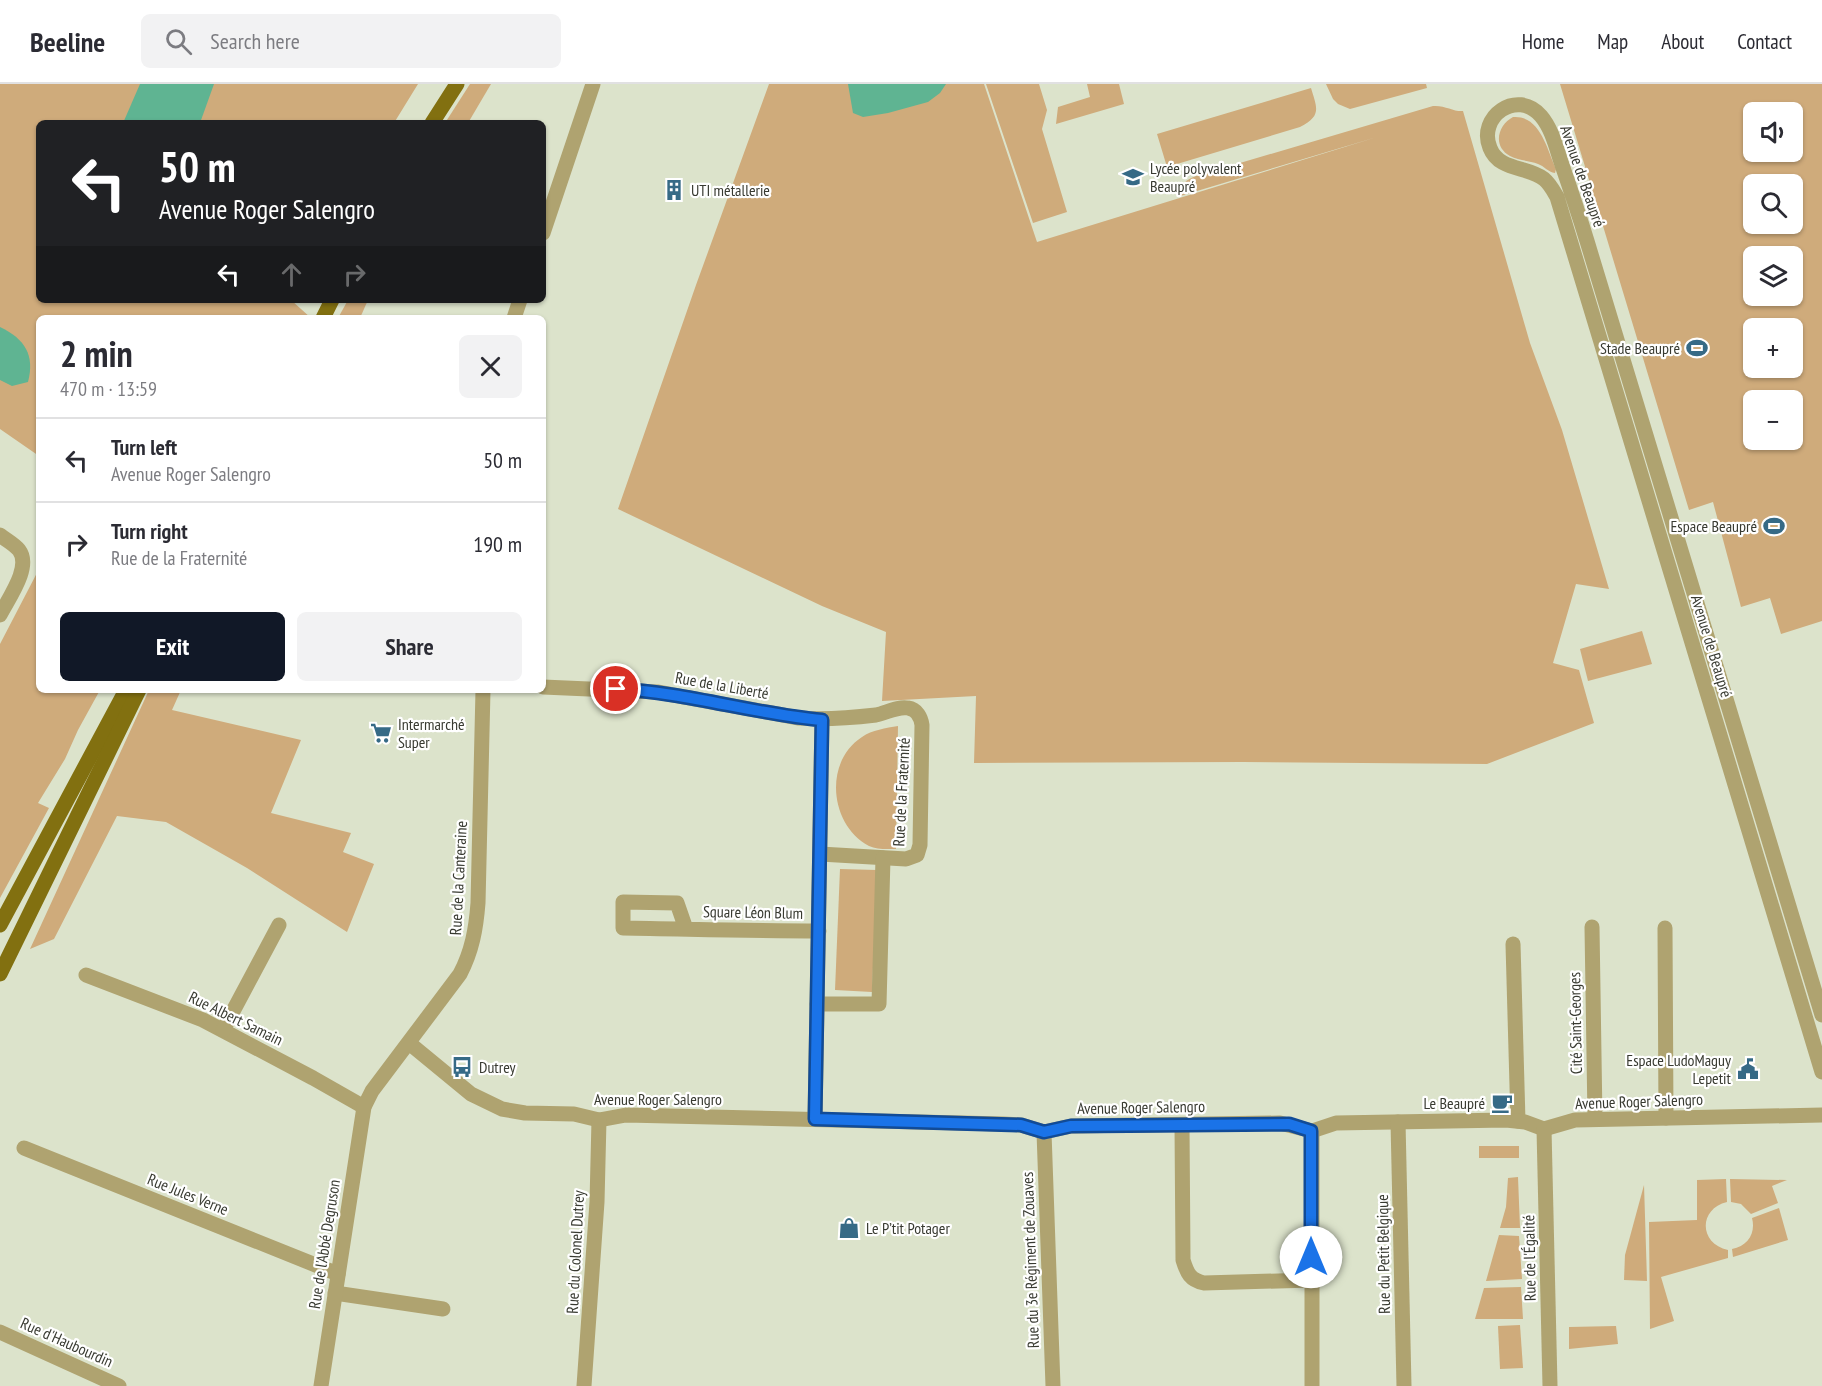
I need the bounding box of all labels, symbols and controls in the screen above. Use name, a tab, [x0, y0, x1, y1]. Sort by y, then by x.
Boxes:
search box	[141, 14, 561, 68]
text: Beeline	[30, 23, 105, 60]
icon: search	[162, 25, 195, 58]
text: Search here	[210, 27, 300, 55]
text: Home	[1522, 28, 1564, 55]
text: Map	[1597, 28, 1628, 55]
text: About	[1661, 28, 1704, 55]
text: Contact	[1737, 28, 1792, 55]
map controls	[1743, 102, 1803, 450]
button: sound	[1743, 102, 1803, 162]
street label: Avenue de Beaupré	[1556, 123, 1610, 229]
text: 50 m	[159, 139, 236, 194]
icon: left	[60, 144, 138, 222]
place label: Lycée polyvalent Beaupré	[1150, 158, 1242, 196]
school or university icon: Lycée polyvalent Beaupré	[1121, 165, 1145, 189]
button: search	[1743, 174, 1803, 234]
building icon: UTI métallerie	[662, 178, 686, 202]
place label: UTI métallerie	[691, 180, 770, 200]
text: Avenue Roger Salengro	[159, 192, 375, 226]
button: layers	[1743, 246, 1803, 306]
icon: left	[212, 258, 245, 291]
icon: ahead	[275, 258, 308, 291]
icon: right	[338, 258, 371, 291]
button: +	[1743, 318, 1803, 378]
text: 2 min	[60, 330, 133, 377]
button: close	[459, 335, 522, 398]
sports icon: Stade Beaupré	[1685, 336, 1709, 360]
place label: Stade Beaupré	[1600, 338, 1680, 358]
text: 470 m · 13:59	[60, 376, 157, 402]
button: −	[1743, 390, 1803, 450]
text: Turn left	[111, 433, 177, 461]
icon: left	[60, 444, 93, 477]
text: 50 m	[483, 446, 522, 474]
text: Avenue Roger Salengro	[111, 461, 271, 487]
sports icon: Espace Beaupré	[1762, 514, 1786, 538]
place label: Espace Beaupré	[1671, 516, 1757, 536]
text: Turn right	[111, 517, 188, 545]
icon: right	[60, 528, 93, 561]
text: 190 m	[473, 530, 522, 558]
text: Rue de la Fraternité	[111, 545, 247, 571]
street label: Avenue de Beaupré	[1687, 592, 1737, 700]
button: Exit	[60, 612, 285, 681]
button: Share	[297, 612, 522, 681]
pin	[590, 663, 641, 714]
street label: Rue de la Liberté	[674, 667, 770, 703]
icon: arrive	[599, 672, 632, 705]
place label: Intermarché Super	[398, 714, 465, 752]
supermarket icon: Intermarché Super	[369, 721, 393, 745]
street label: Rue de la Fraternité	[888, 737, 914, 847]
street label: Rue de la Canteraine	[445, 820, 471, 936]
street label: Square Léon Blum	[703, 901, 803, 923]
street label: Cité Saint-Georges	[1564, 972, 1586, 1074]
street label: Rue Albert Samain	[186, 987, 286, 1049]
place label: Espace LudoMaguy Lepetit	[1626, 1050, 1732, 1088]
bus stop icon: Dutrey	[450, 1055, 474, 1079]
place label: Dutrey	[479, 1057, 515, 1077]
public building icon: Espace LudoMaguy Lepetit	[1736, 1057, 1760, 1081]
street label: Avenue Roger Salengro	[594, 1089, 722, 1109]
street label: Avenue Roger Salengro	[1575, 1089, 1703, 1113]
cafe icon: Le Beaupré	[1490, 1091, 1514, 1115]
place label: Le Beaupré	[1424, 1093, 1485, 1113]
street label: Avenue Roger Salengro	[1077, 1096, 1205, 1118]
street label: Rue Jules Verne	[145, 1169, 231, 1219]
street label: Rue du 3e Régiment de Zouaves	[1017, 1172, 1043, 1348]
street label: Rue de l'Abbé Degruson	[304, 1178, 344, 1310]
street label: Rue du Colonel Dutrey	[562, 1190, 588, 1314]
street label: Rue du Petit Belgique	[1372, 1194, 1394, 1314]
street label: Rue de l'Égalité	[1518, 1215, 1540, 1301]
shop icon: Le P’tit Potager	[837, 1216, 861, 1240]
place label: Le P’tit Potager	[866, 1218, 950, 1238]
position arrow	[1279, 1225, 1343, 1289]
street label: Rue d'Haubourdin	[18, 1313, 116, 1371]

